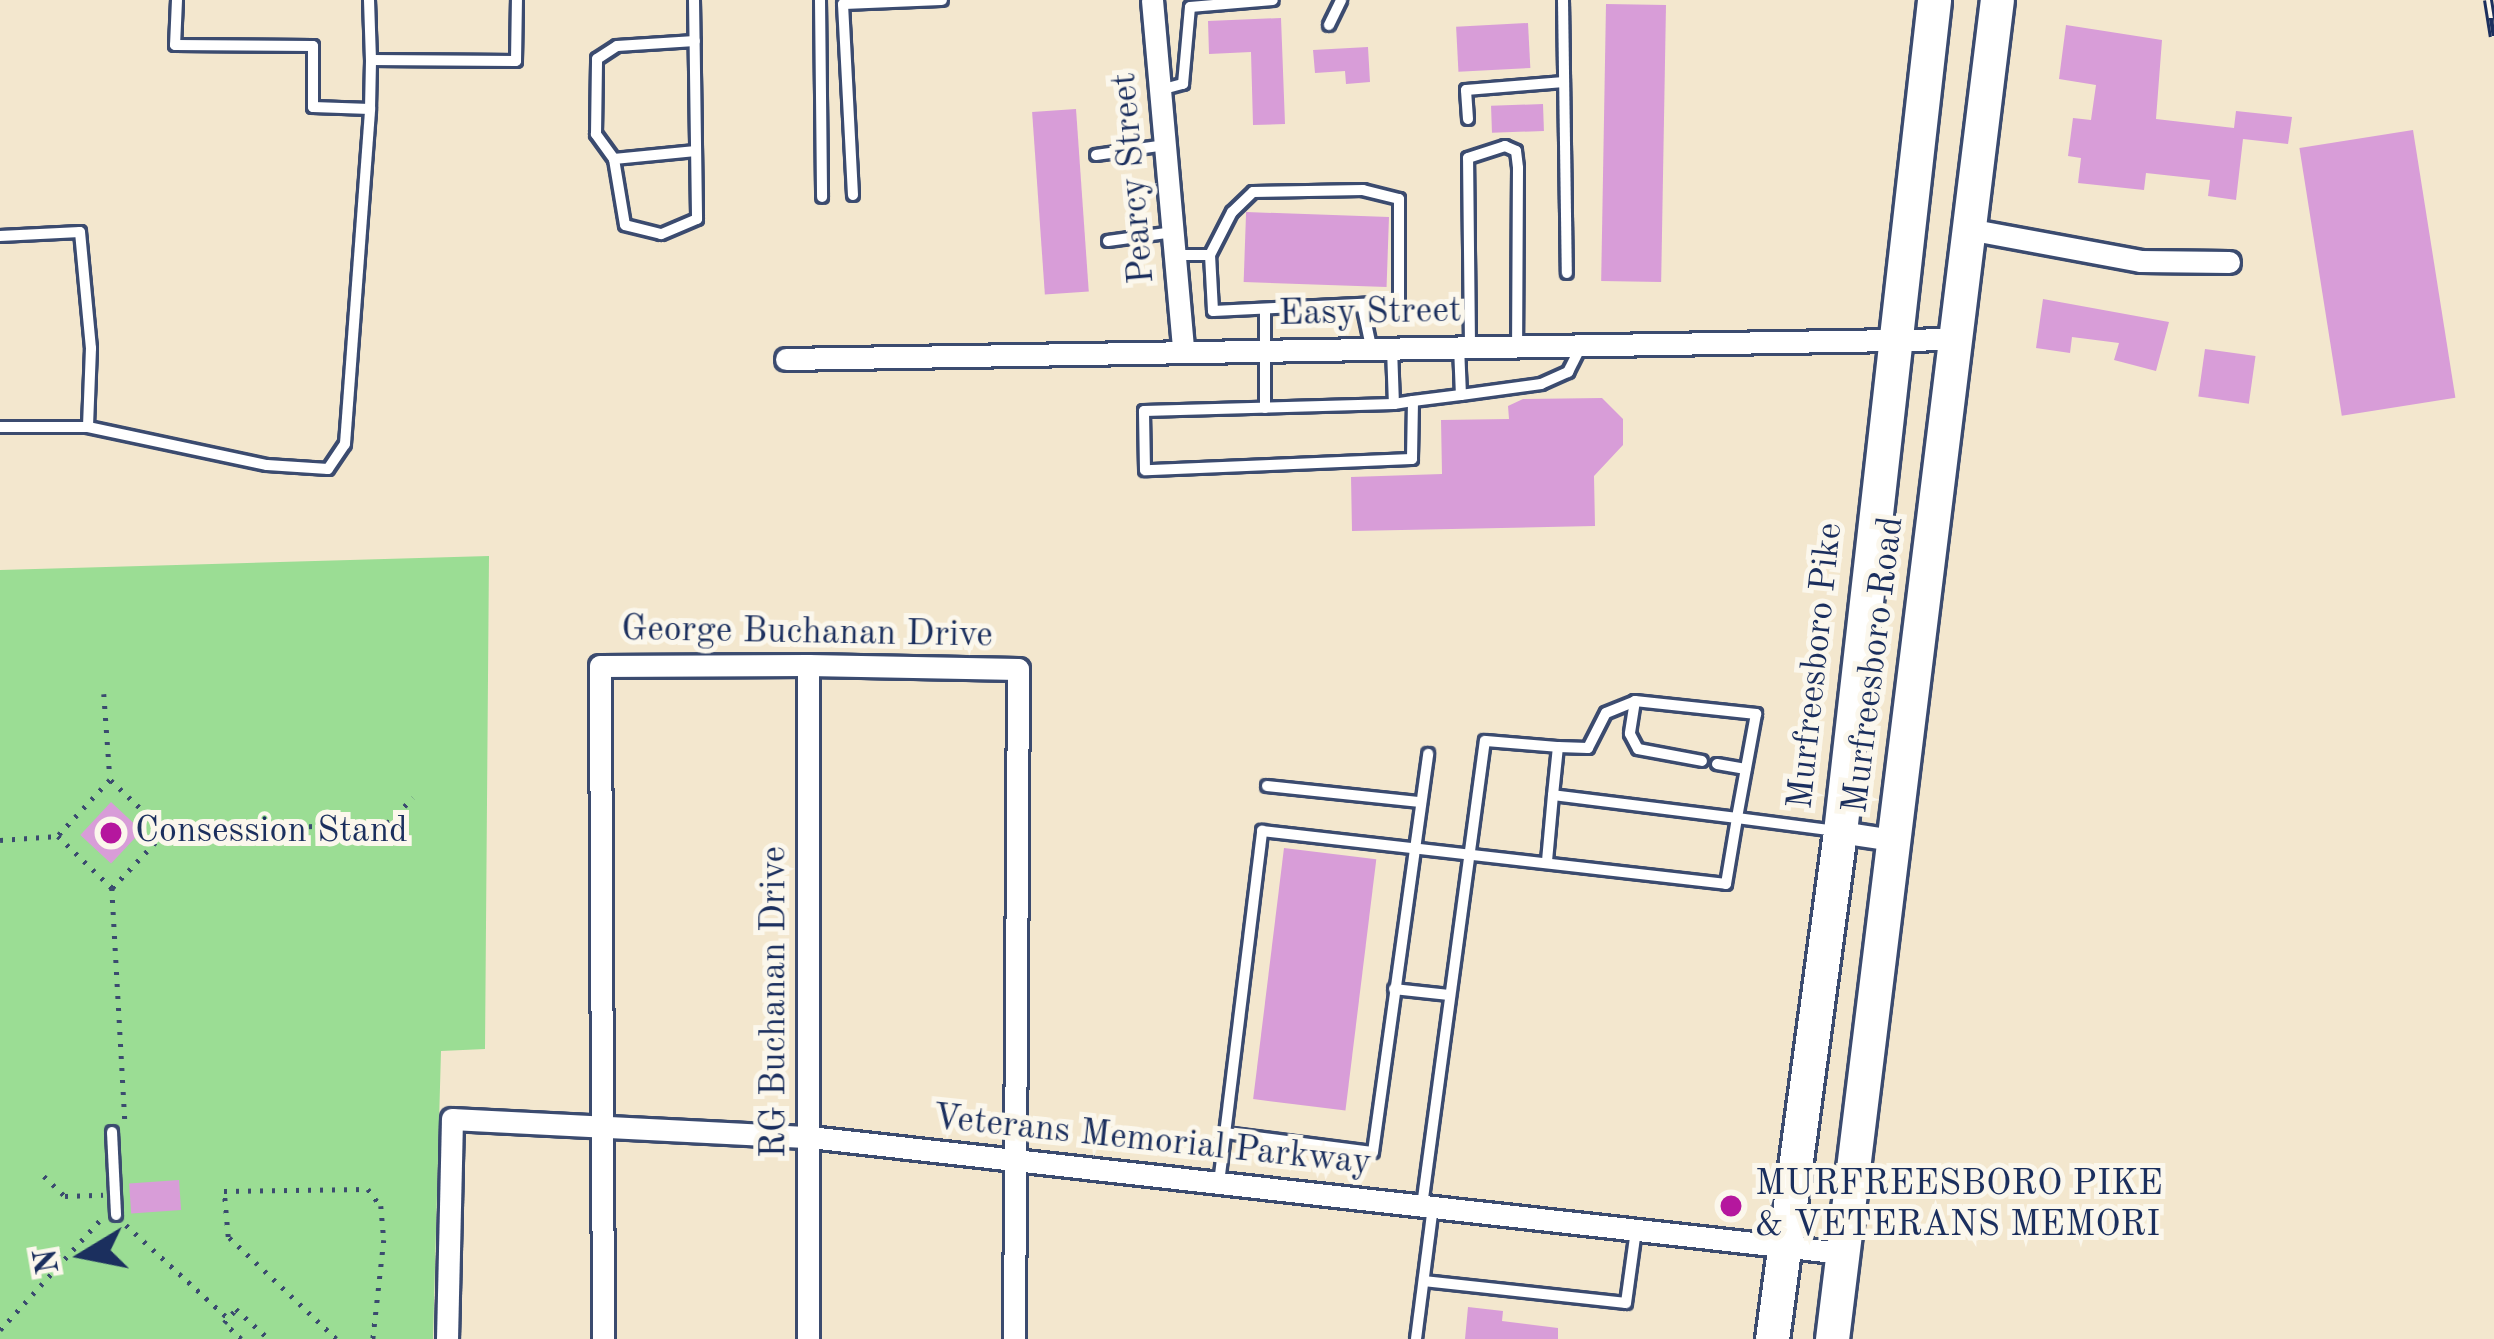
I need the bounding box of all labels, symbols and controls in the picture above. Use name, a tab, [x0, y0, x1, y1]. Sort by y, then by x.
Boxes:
street label: Pearcy Street	[1104, 71, 1166, 285]
street label: Easy Street	[1278, 291, 1462, 337]
street label: Murfreesboro Road	[1835, 514, 1915, 816]
street label: Murfreesboro Pike	[1780, 521, 1854, 811]
street label: George Buchanan Drive	[621, 609, 993, 659]
place label: Consession Stand	[135, 811, 408, 855]
marker: Consession Stand	[98, 820, 124, 846]
street label: RG Buchanan Drive	[754, 846, 798, 1158]
street label: Veterans Memorial Parkway	[931, 1098, 1373, 1186]
place label: MURFREESBORO PIKE & VETERANS MEMORI	[1755, 1163, 2163, 1248]
marker: MURFREESBORO PIKE & VETERANS MEMORI	[1718, 1193, 1744, 1219]
north arrow	[24, 1195, 144, 1315]
text: N	[30, 1246, 66, 1277]

